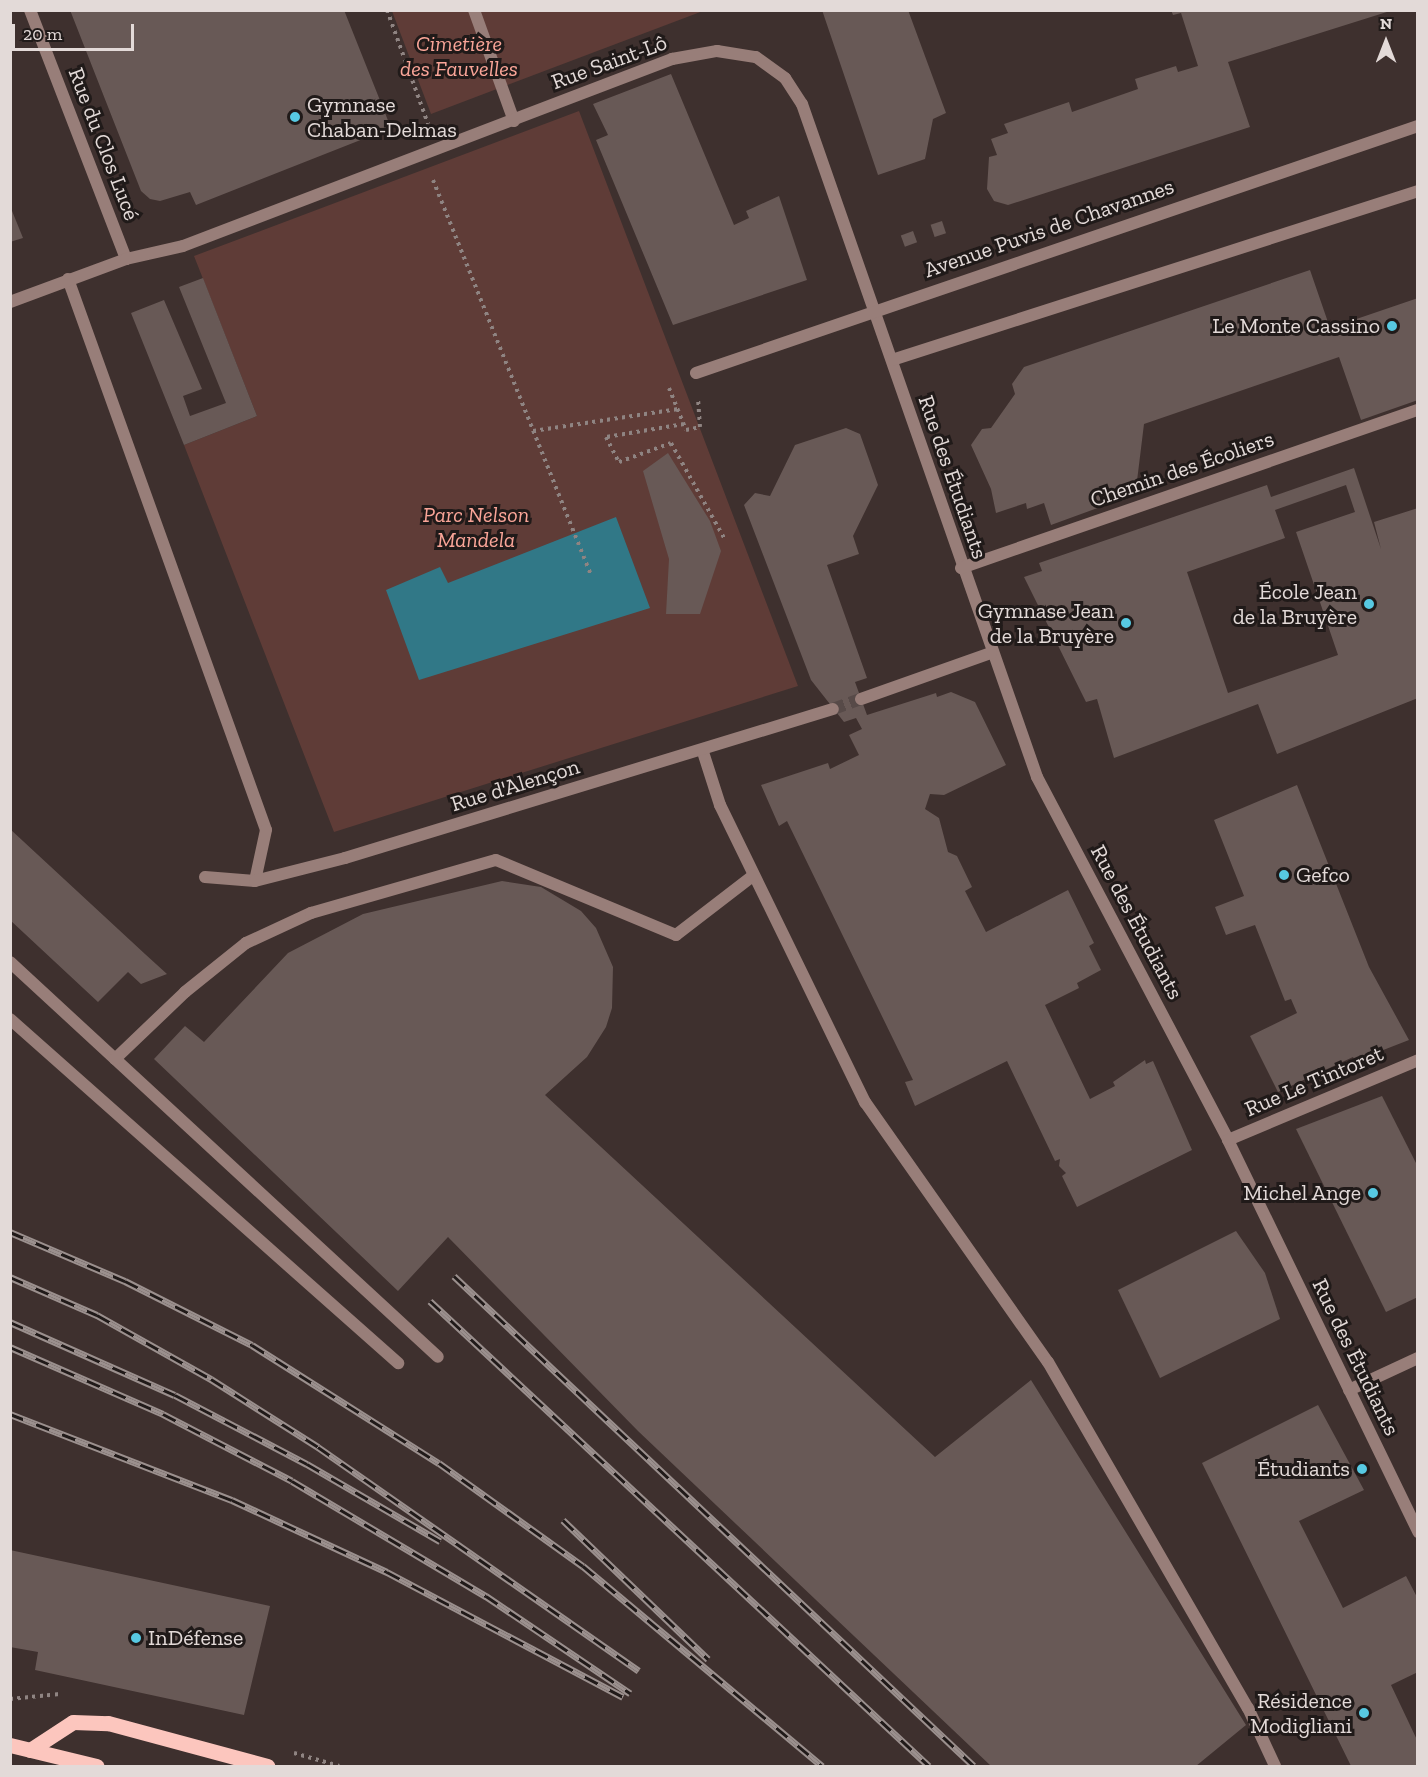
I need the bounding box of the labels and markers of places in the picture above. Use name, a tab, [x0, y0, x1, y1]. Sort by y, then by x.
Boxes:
place label: Gymnase Chaban-Delmas	[307, 91, 457, 142]
marker: Gymnase Chaban-Delmas	[288, 110, 302, 124]
place label: Le Monte Cassino	[1212, 313, 1380, 339]
marker: Le Monte Cassino	[1385, 319, 1399, 333]
place label: École Jean de la Bruyère	[1233, 578, 1357, 630]
place label: Gymnase Jean de la Bruyère	[977, 597, 1114, 648]
marker: École Jean de la Bruyère	[1362, 597, 1376, 611]
marker: Gymnase Jean de la Bruyère	[1119, 616, 1133, 630]
place label: Gefco	[1296, 862, 1350, 888]
marker: Gefco	[1277, 868, 1291, 882]
place label: Michel Ange	[1243, 1180, 1361, 1206]
marker: Michel Ange	[1366, 1186, 1380, 1200]
place label: Étudiants	[1257, 1456, 1350, 1482]
marker: Étudiants	[1355, 1462, 1369, 1476]
place label: InDéfense	[148, 1625, 243, 1651]
marker: InDéfense	[129, 1631, 143, 1645]
place label: Résidence Modigliani	[1250, 1687, 1352, 1738]
marker: Résidence Modigliani	[1357, 1706, 1371, 1720]

